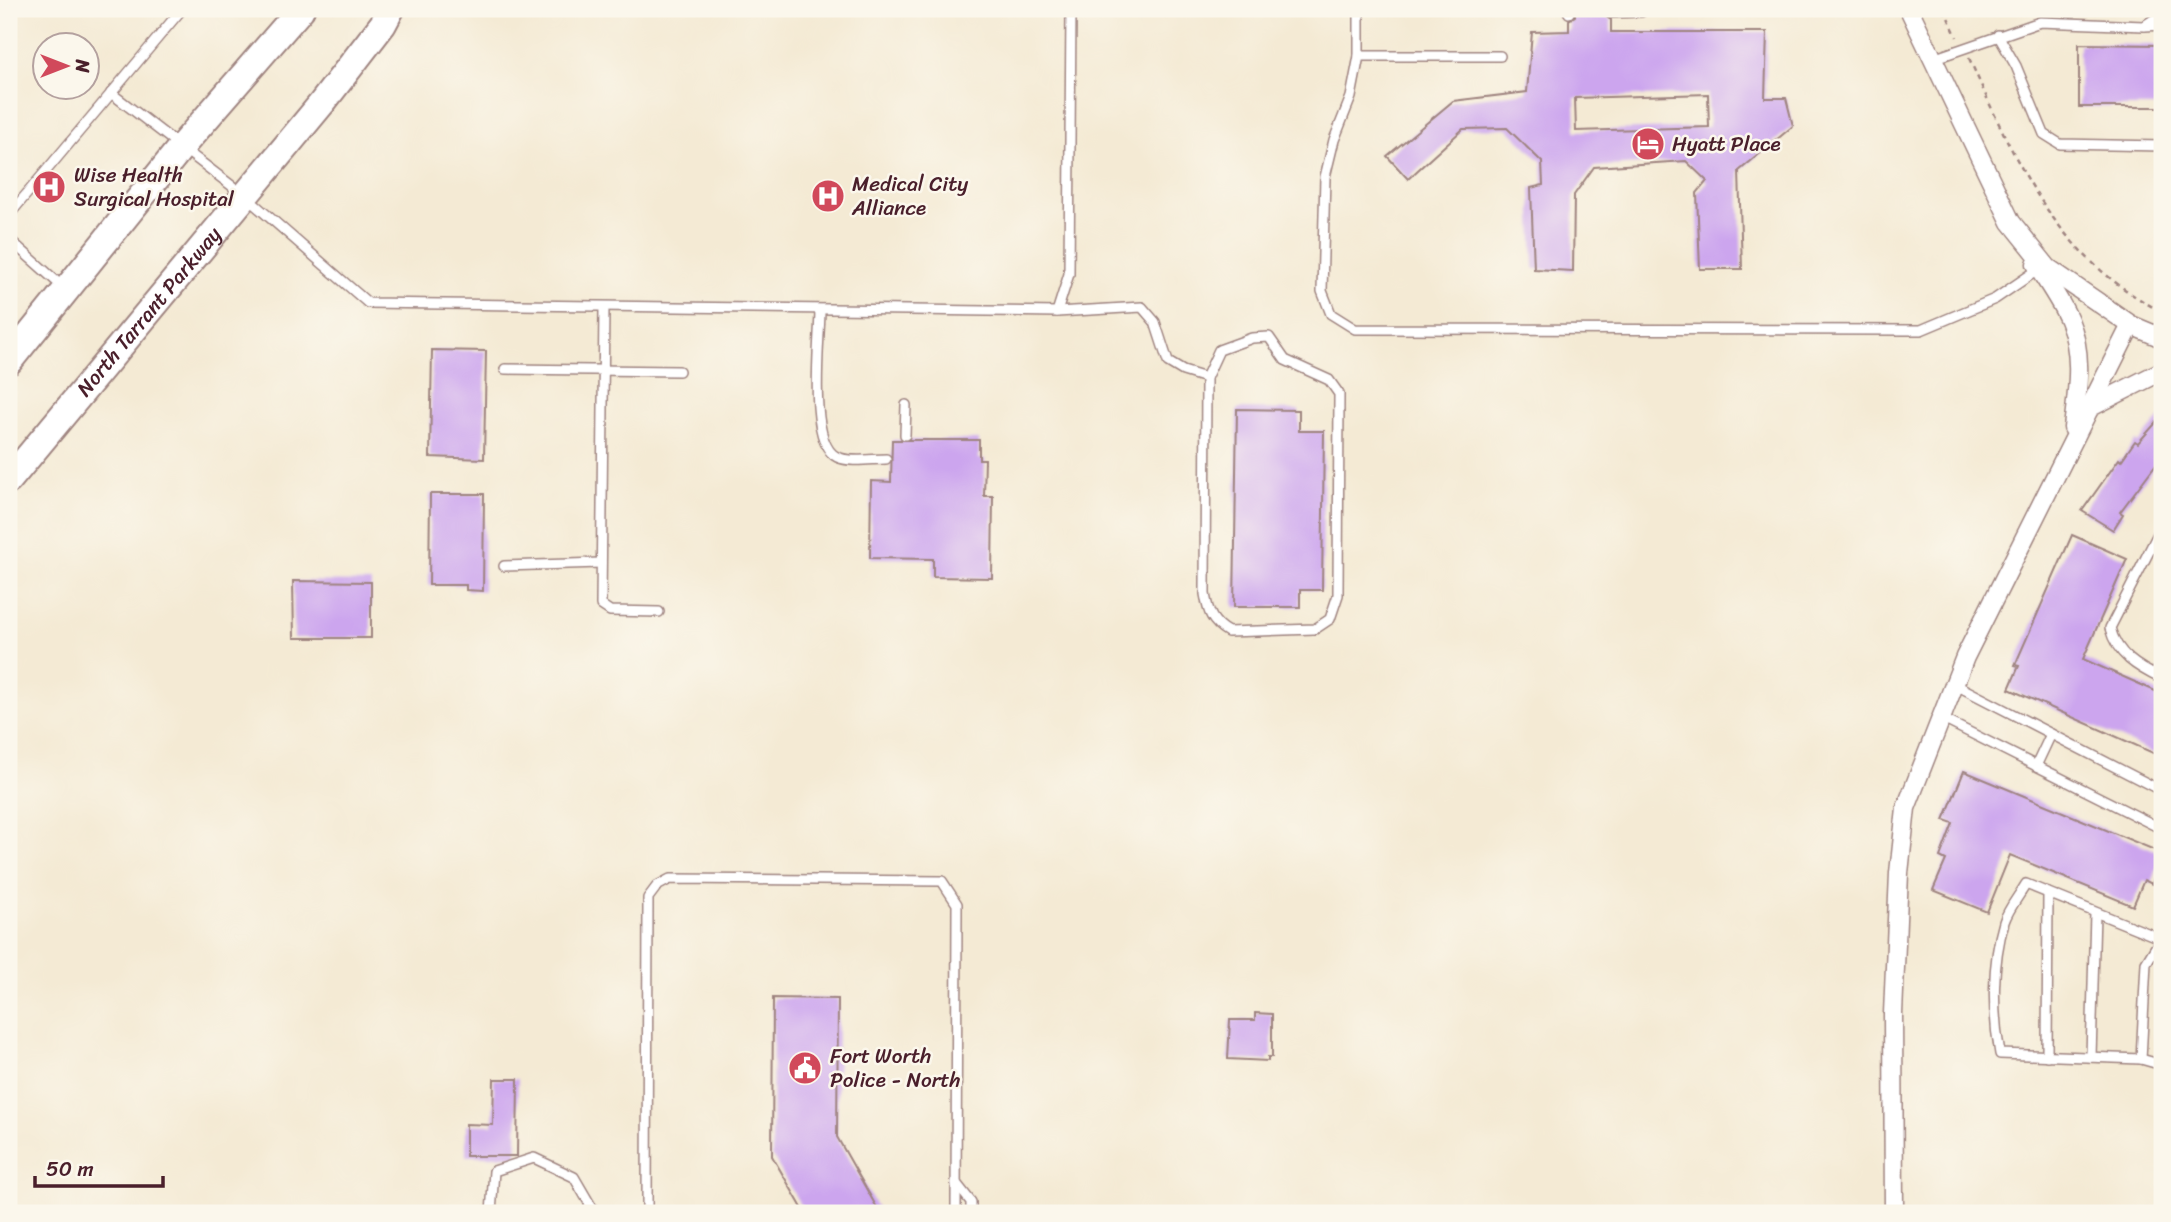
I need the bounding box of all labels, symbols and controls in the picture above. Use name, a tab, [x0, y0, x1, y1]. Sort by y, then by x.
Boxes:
north arrow	[32, 32, 102, 102]
text: N	[66, 58, 99, 73]
hotel icon: Hyatt Place	[1629, 125, 1667, 163]
place label: Hyatt Place	[1672, 125, 1781, 163]
place label: Wise Health Surgical Hospital	[74, 156, 235, 218]
place label: Medical City Alliance	[851, 165, 968, 227]
hospital icon: Wise Health Surgical Hospital	[30, 168, 68, 206]
hospital icon: Medical City Alliance	[809, 177, 847, 215]
street label: North Tarrant Parkway	[66, 218, 231, 405]
place label: Fort Worth Police - North	[830, 1037, 960, 1099]
public building icon: Fort Worth Police - North	[786, 1049, 824, 1087]
scale bar	[35, 1145, 163, 1189]
text: 50 m	[46, 1150, 94, 1188]

